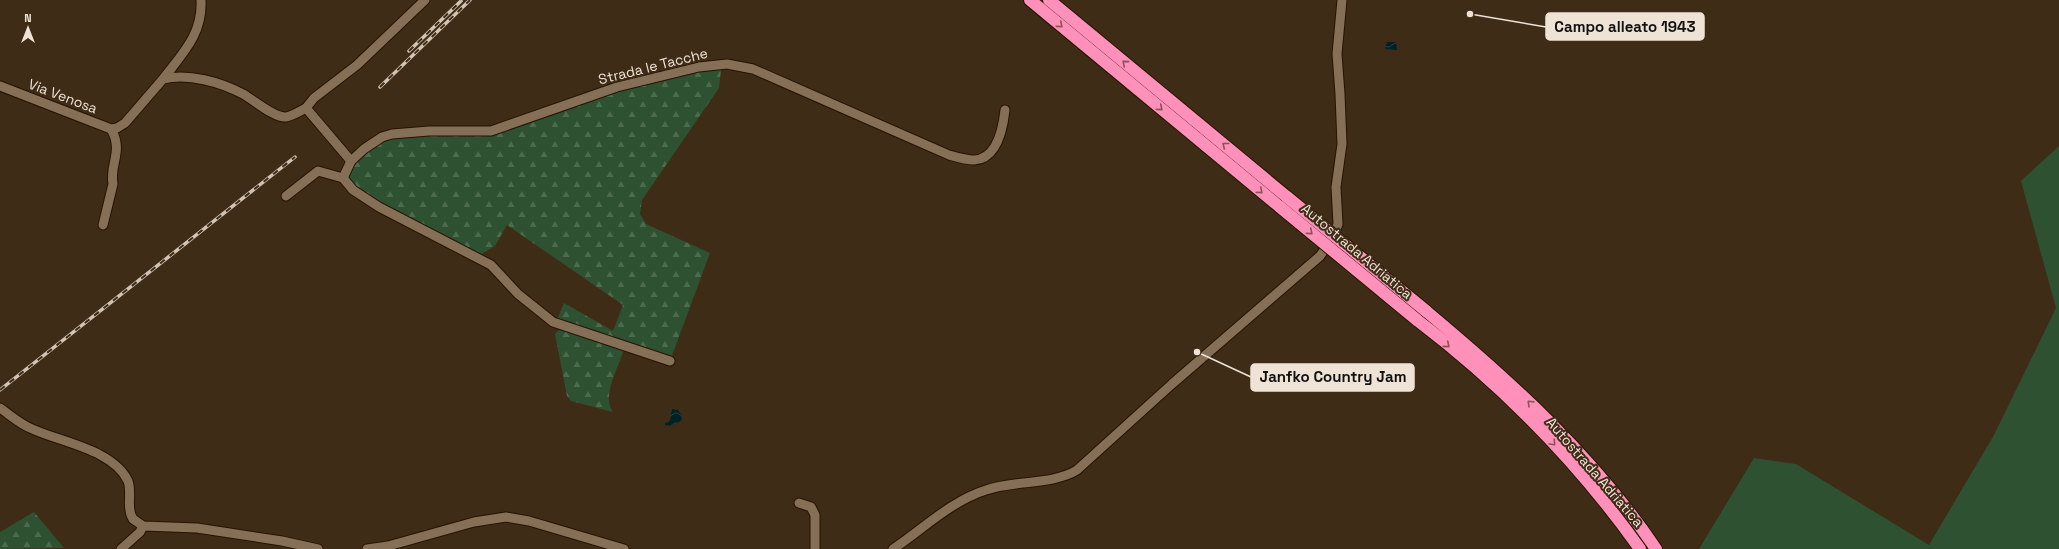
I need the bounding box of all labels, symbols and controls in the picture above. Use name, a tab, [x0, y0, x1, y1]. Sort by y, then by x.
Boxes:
north arrow	[8, 8, 48, 48]
text: N	[24, 11, 32, 25]
callout: Campo alleato 1943	[1546, 13, 1704, 40]
text: Campo alleato 1943	[1554, 17, 1696, 36]
one-way arrow	[1056, 20, 1063, 27]
street label: Strada le Tacche	[596, 44, 710, 88]
one-way arrow	[1122, 60, 1129, 67]
street label: Via Venosa	[26, 75, 100, 117]
one-way arrow	[1156, 103, 1163, 110]
one-way arrow	[1223, 143, 1230, 150]
one-way arrow	[1256, 186, 1263, 193]
street label: Autostrada Adriatica	[1298, 199, 1416, 303]
one-way arrow	[1305, 227, 1312, 234]
one-way arrow	[1443, 341, 1450, 348]
callout: Janfko Country Jam	[1251, 364, 1414, 391]
text: Janfko Country Jam	[1260, 367, 1406, 386]
one-way arrow	[1527, 400, 1535, 408]
street label: Autostrada Adriatica	[1542, 413, 1648, 531]
one-way arrow	[1548, 438, 1555, 446]

